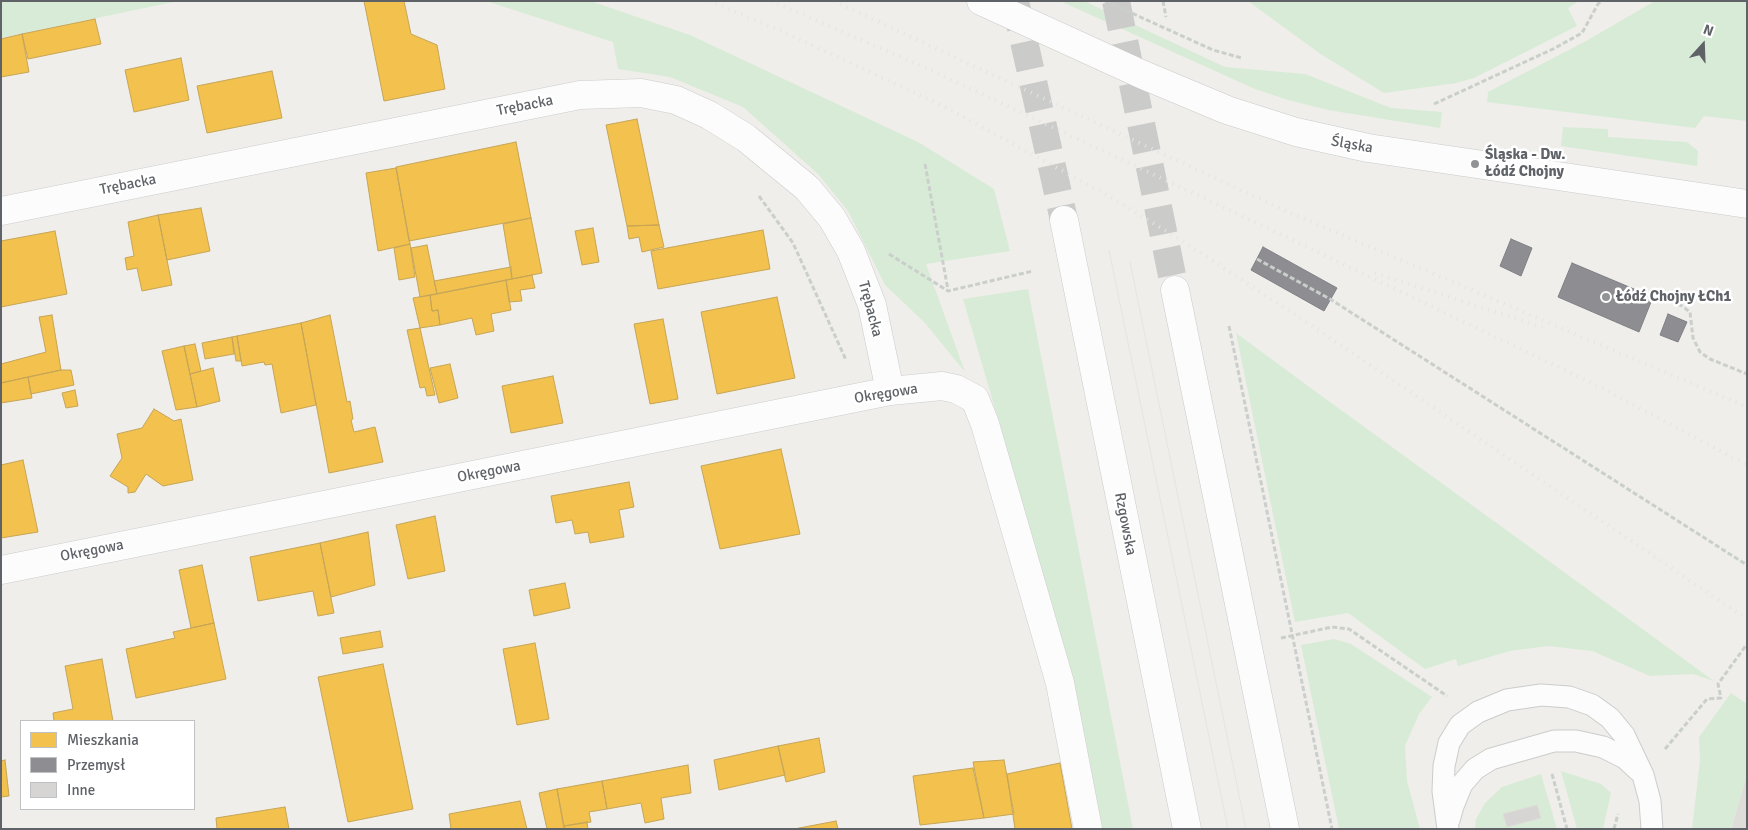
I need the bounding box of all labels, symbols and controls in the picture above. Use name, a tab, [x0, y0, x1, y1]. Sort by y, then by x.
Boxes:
north arrow	[1678, 20, 1728, 70]
text: N	[1701, 21, 1716, 40]
street label: Trębacka	[495, 92, 555, 120]
street label: Śląska	[1330, 132, 1374, 158]
place label: Śląska - Dw. Łódź Chojny	[1485, 146, 1565, 181]
marker: Śląska - Dw. Łódź Chojny	[1469, 158, 1481, 170]
street label: Trębacka	[98, 171, 158, 199]
street label: Trębacka	[854, 279, 886, 339]
place label: Łódź Chojny ŁCh1	[1616, 288, 1731, 306]
marker: Łódź Chojny ŁCh1	[1600, 291, 1612, 303]
street label: Okręgowa	[853, 380, 919, 408]
street label: Okręgowa	[456, 457, 522, 487]
street label: Rzgowska	[1110, 491, 1140, 557]
street label: Okręgowa	[59, 536, 125, 566]
legend	[20, 720, 195, 810]
text: Mieszkania	[67, 731, 139, 749]
text: Przemysł	[67, 756, 125, 774]
text: Inne	[67, 781, 95, 799]

